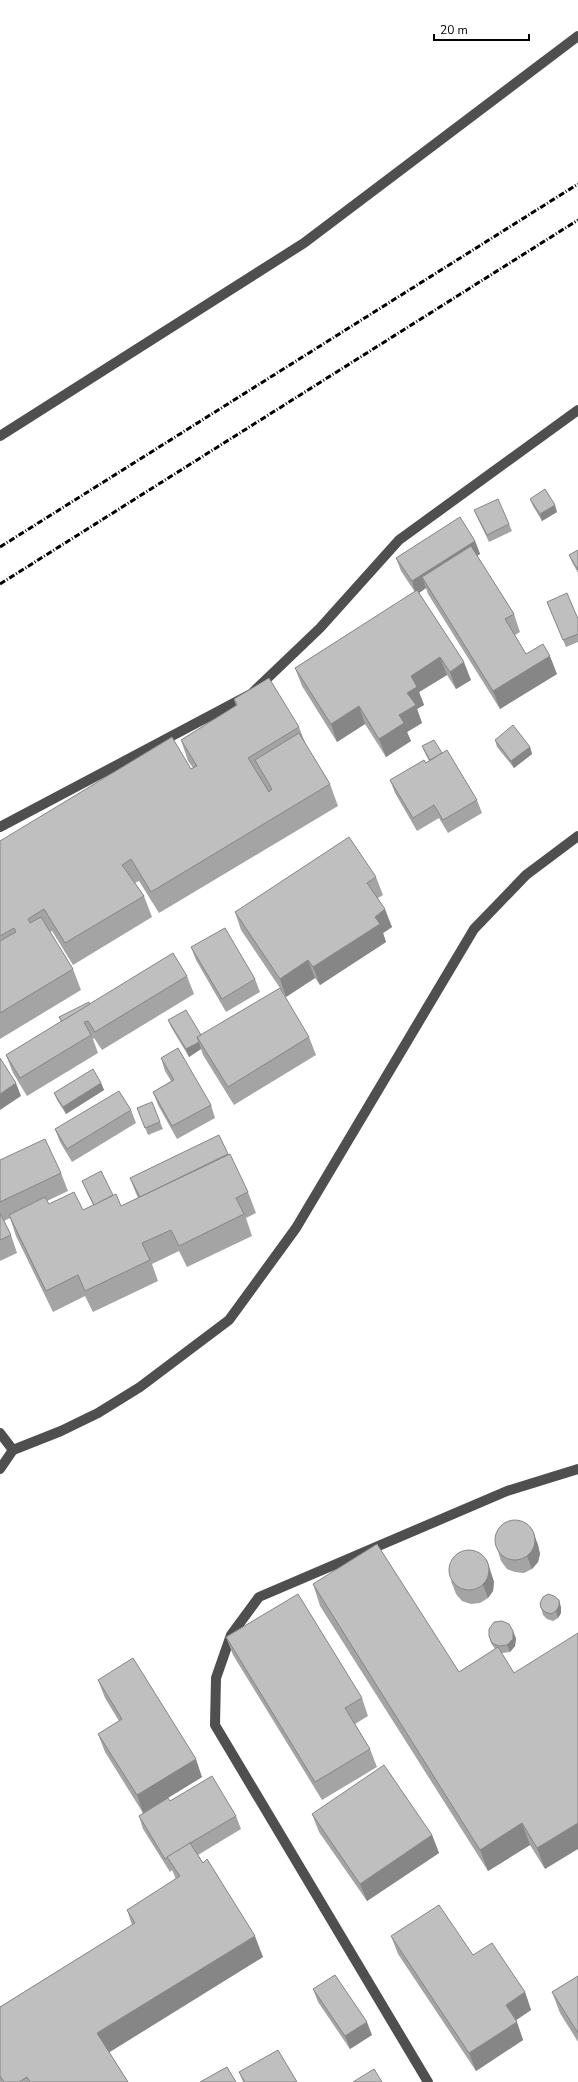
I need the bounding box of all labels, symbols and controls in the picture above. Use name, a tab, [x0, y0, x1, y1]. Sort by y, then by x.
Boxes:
scale bar	[434, 16, 529, 42]
text: 20 m	[440, 22, 468, 38]

